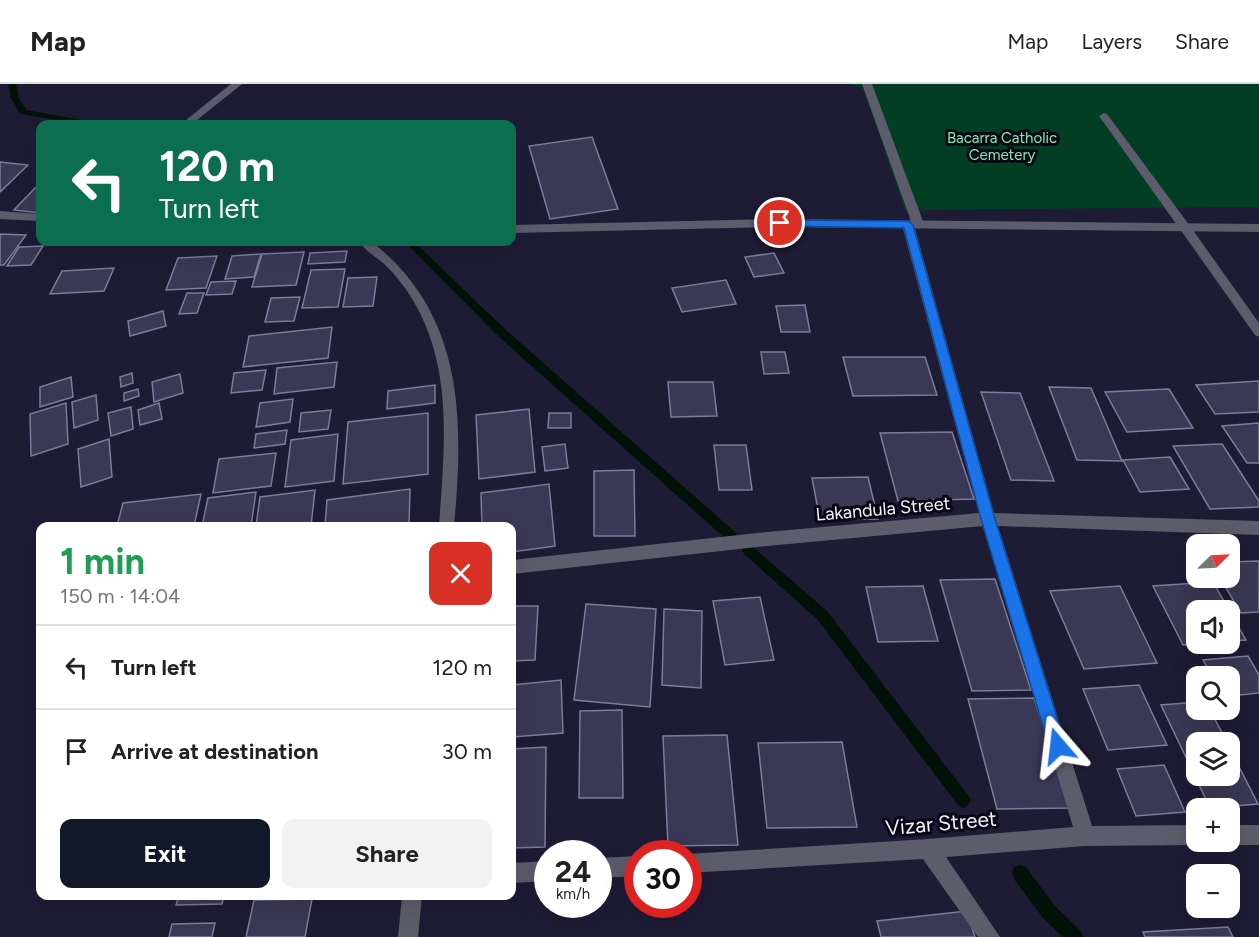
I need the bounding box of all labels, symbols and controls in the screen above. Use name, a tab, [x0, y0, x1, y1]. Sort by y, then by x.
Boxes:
text: Map	[30, 24, 86, 58]
text: Map	[1008, 29, 1048, 54]
text: Layers	[1081, 29, 1142, 54]
text: Share	[1175, 29, 1229, 54]
park label: Bacarra Catholic Cemetery	[947, 129, 1057, 164]
text: 120 m	[159, 141, 275, 192]
icon: left	[60, 144, 138, 222]
text: Turn left	[159, 192, 259, 225]
pin	[754, 197, 805, 248]
icon: arrive	[763, 206, 796, 239]
street label: Lakandula Street	[815, 492, 951, 526]
north arrow	[1186, 534, 1240, 588]
map controls	[1186, 534, 1240, 918]
text: 1 min	[60, 540, 145, 583]
button: close	[429, 542, 492, 605]
text: 150 m · 14:04	[60, 584, 180, 608]
button: sound	[1186, 600, 1240, 654]
icon: left	[60, 651, 93, 684]
text: Turn left	[111, 654, 197, 681]
text: 120 m	[432, 654, 492, 681]
button: search	[1186, 666, 1240, 720]
position arrow	[1026, 714, 1090, 778]
button: layers	[1186, 732, 1240, 786]
icon: arrive	[60, 735, 93, 768]
text: Arrive at destination	[111, 738, 319, 765]
text: 30 m	[442, 738, 492, 765]
button: +	[1186, 798, 1240, 852]
street label: Vizar Street	[884, 806, 998, 840]
button: Exit	[60, 819, 270, 888]
button: Share	[282, 819, 492, 888]
speed limit sign: 30	[624, 840, 702, 918]
text: 24	[555, 853, 591, 890]
button: −	[1186, 864, 1240, 918]
text: km/h	[556, 885, 590, 903]

